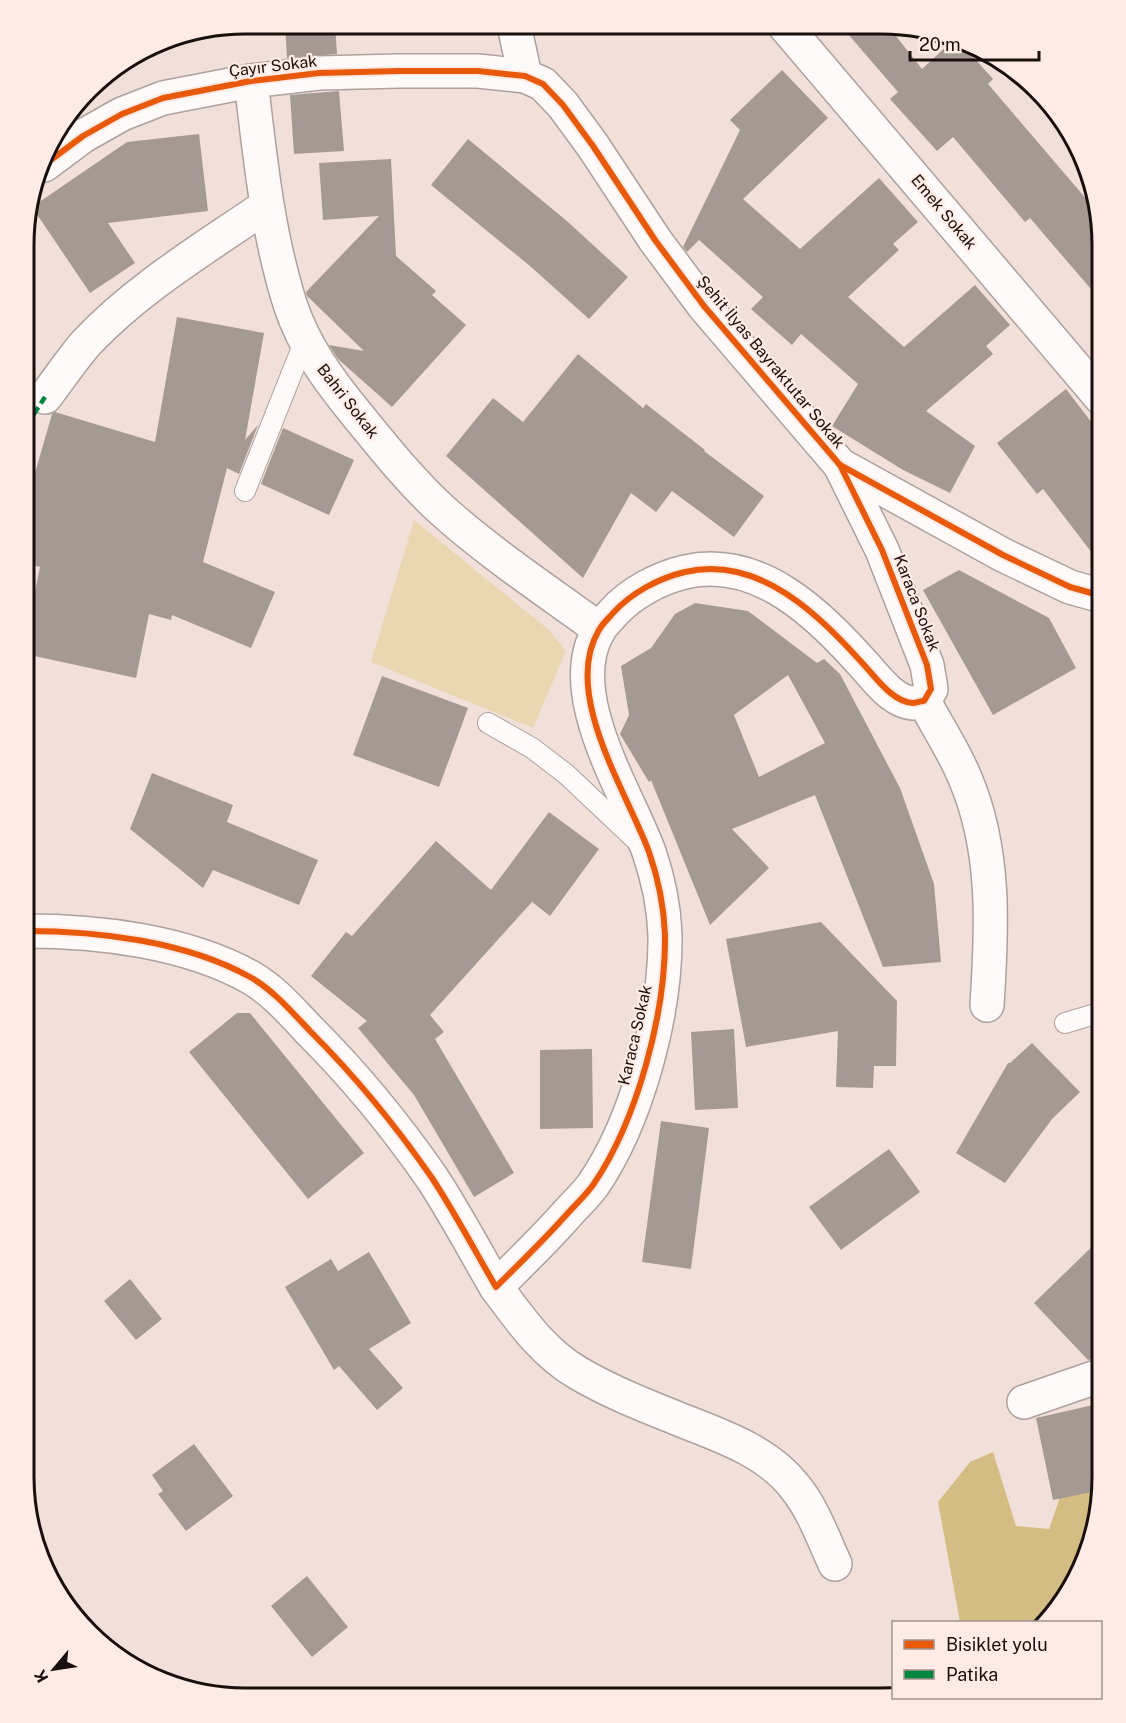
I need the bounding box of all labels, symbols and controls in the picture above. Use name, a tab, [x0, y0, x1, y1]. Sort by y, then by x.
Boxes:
scale bar	[910, 24, 1039, 62]
text: 20 m	[919, 34, 961, 55]
street label: Çayır Sokak	[228, 51, 318, 81]
street label: Emek Sokak	[907, 171, 981, 253]
street label: Şehit İlyas Bayraktutar Sokak	[693, 271, 850, 452]
street label: Bahri Sokak	[313, 360, 383, 442]
street label: Karaca Sokak	[890, 552, 944, 654]
street label: Karaca Sokak	[614, 983, 656, 1087]
legend	[892, 1621, 1102, 1699]
text: Bisiklet yolu	[946, 1634, 1048, 1655]
north arrow	[24, 1639, 84, 1699]
text: Patika	[946, 1664, 998, 1685]
text: K	[30, 1666, 52, 1686]

